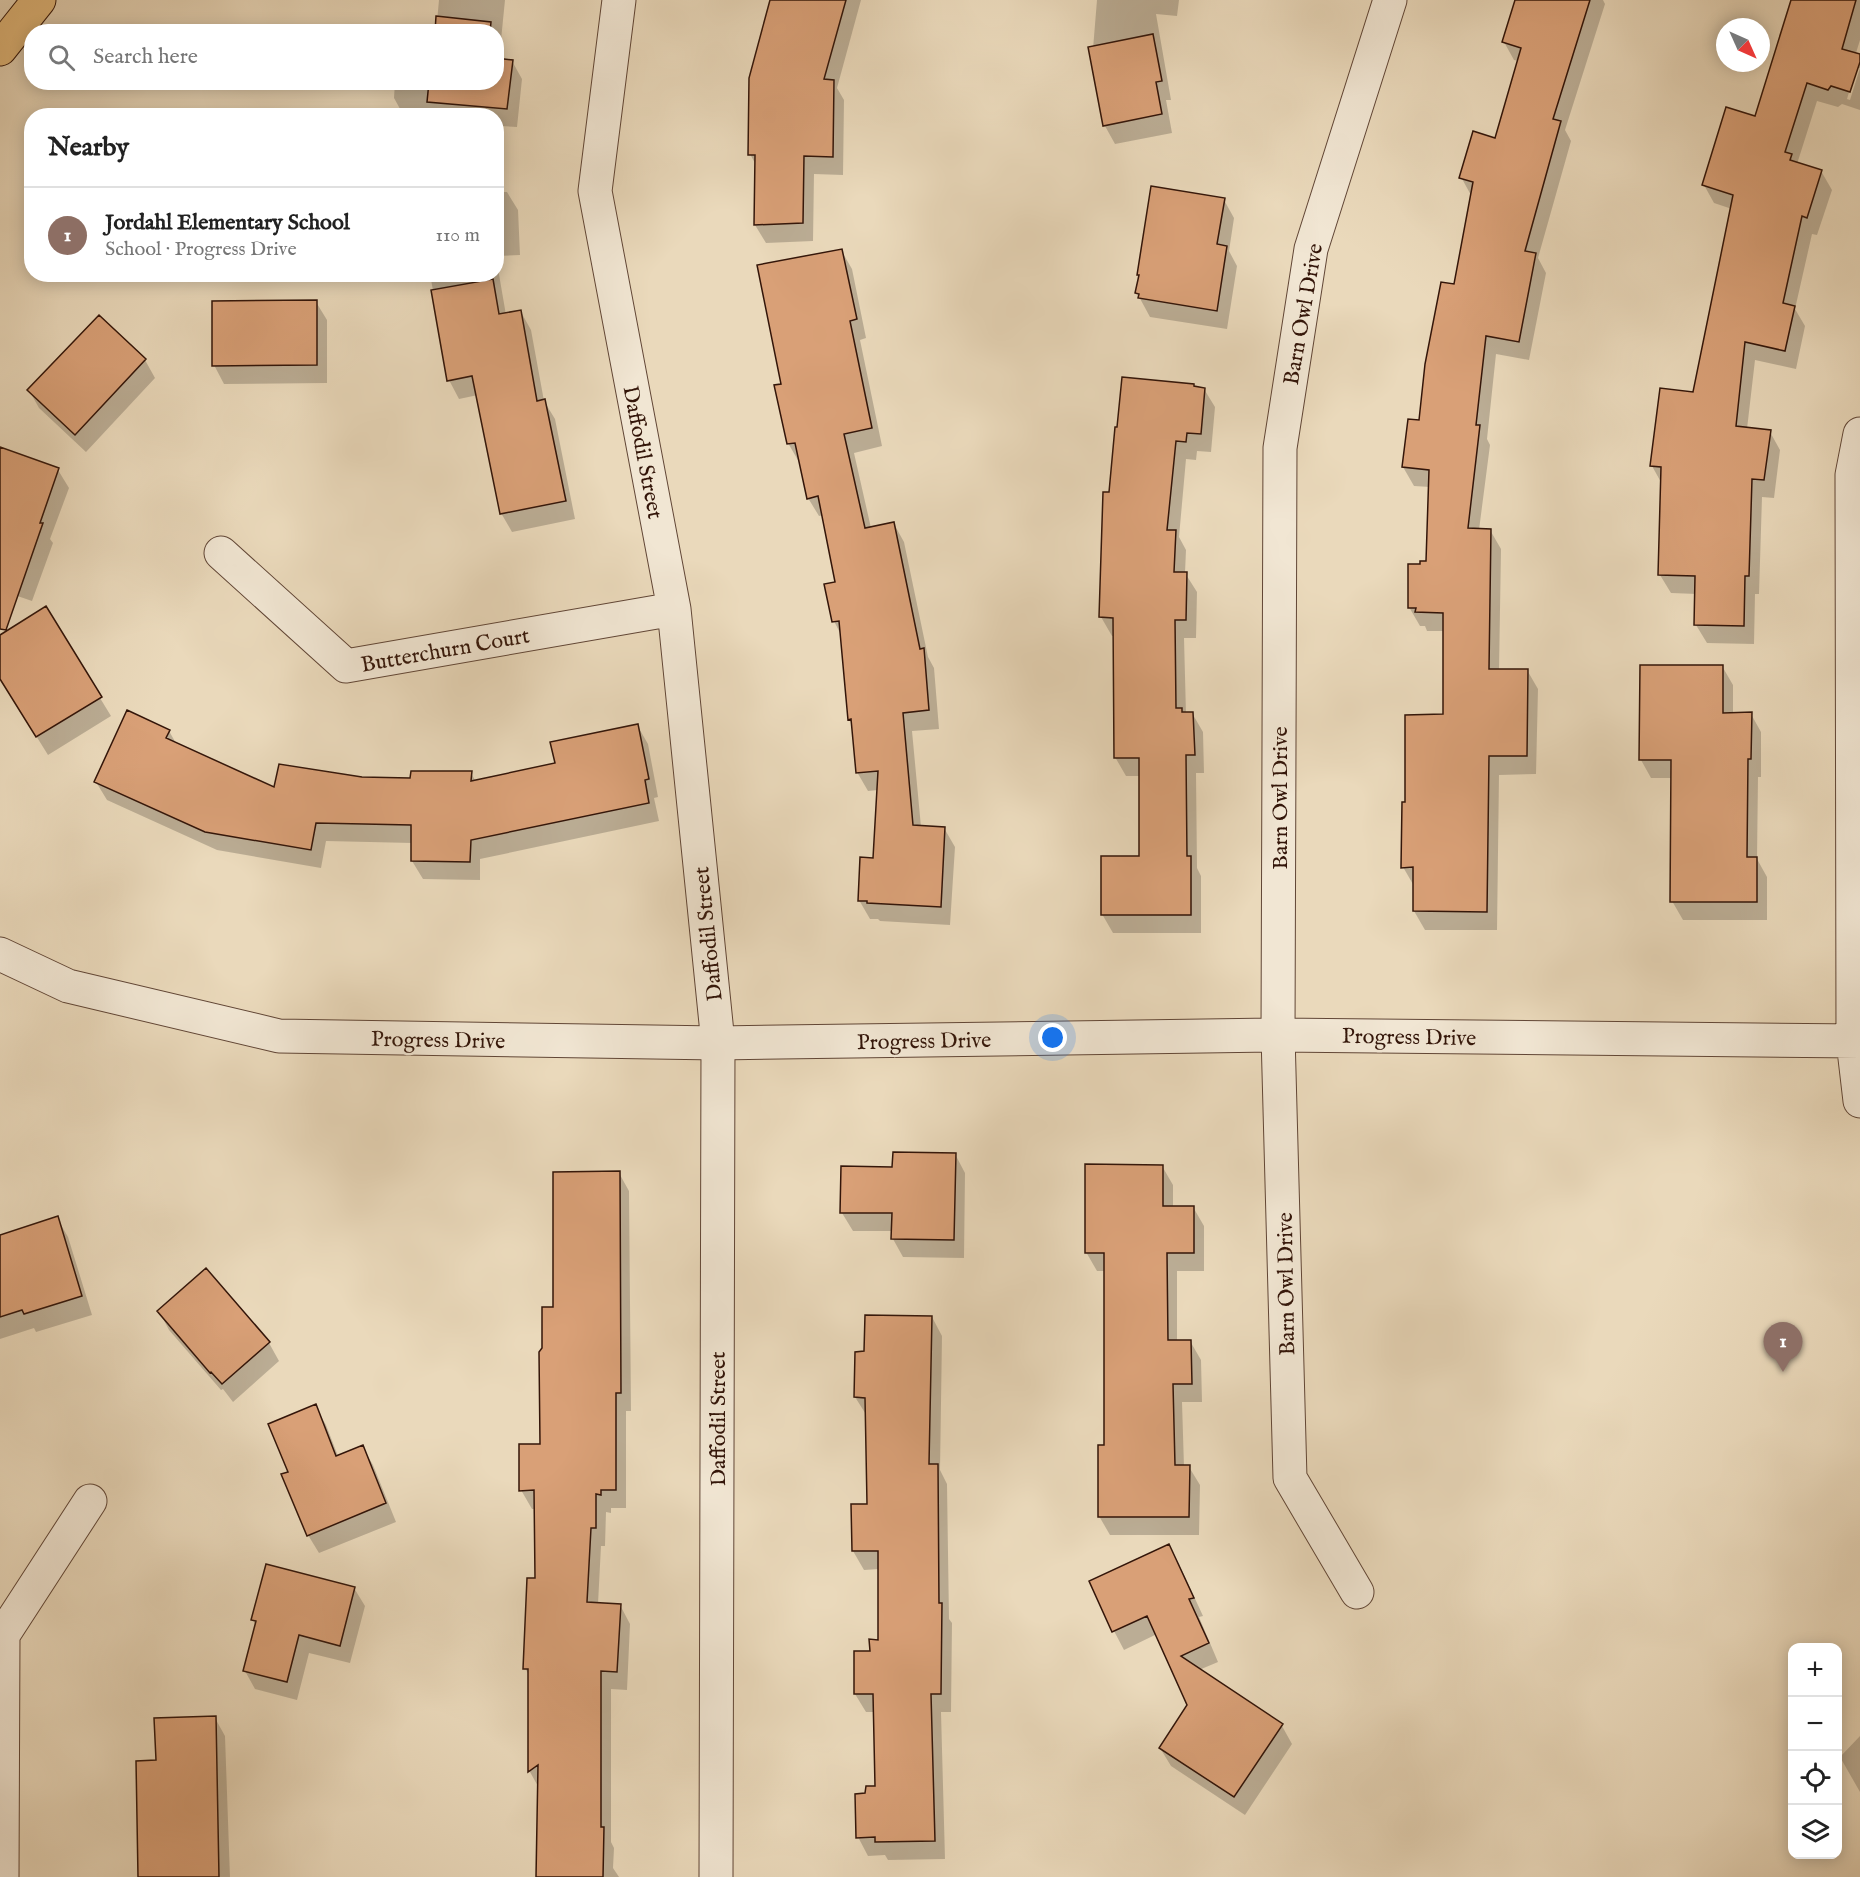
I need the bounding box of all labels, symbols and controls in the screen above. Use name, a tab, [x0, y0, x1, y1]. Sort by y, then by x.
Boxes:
north arrow	[1716, 18, 1770, 72]
search box	[24, 24, 504, 90]
icon: search	[45, 41, 78, 74]
text: Search here	[93, 43, 198, 71]
text: Nearby	[48, 131, 129, 164]
text: Jordahl Elementary School	[105, 209, 350, 237]
text: 1	[64, 223, 71, 248]
text: 110 m	[436, 223, 480, 248]
text: School · Progress Drive	[105, 237, 297, 262]
street label: Barn Owl Drive	[1278, 241, 1330, 387]
street label: Daffodil Street	[615, 383, 669, 522]
street label: Butterchurn Court	[359, 622, 532, 680]
street label: Barn Owl Drive	[1267, 726, 1295, 870]
street label: Daffodil Street	[688, 865, 730, 1002]
your location	[1038, 1023, 1067, 1052]
street label: Progress Drive	[1342, 1023, 1476, 1053]
street label: Progress Drive	[371, 1026, 505, 1056]
street label: Progress Drive	[857, 1027, 991, 1057]
street label: Barn Owl Drive	[1272, 1212, 1302, 1356]
pin: 1	[1764, 1322, 1802, 1372]
street label: Daffodil Street	[705, 1351, 733, 1487]
map controls	[1788, 1643, 1842, 1859]
button: +	[1788, 1643, 1842, 1697]
button: −	[1788, 1697, 1842, 1751]
button: locate	[1788, 1751, 1842, 1805]
button: layers	[1788, 1805, 1842, 1859]

